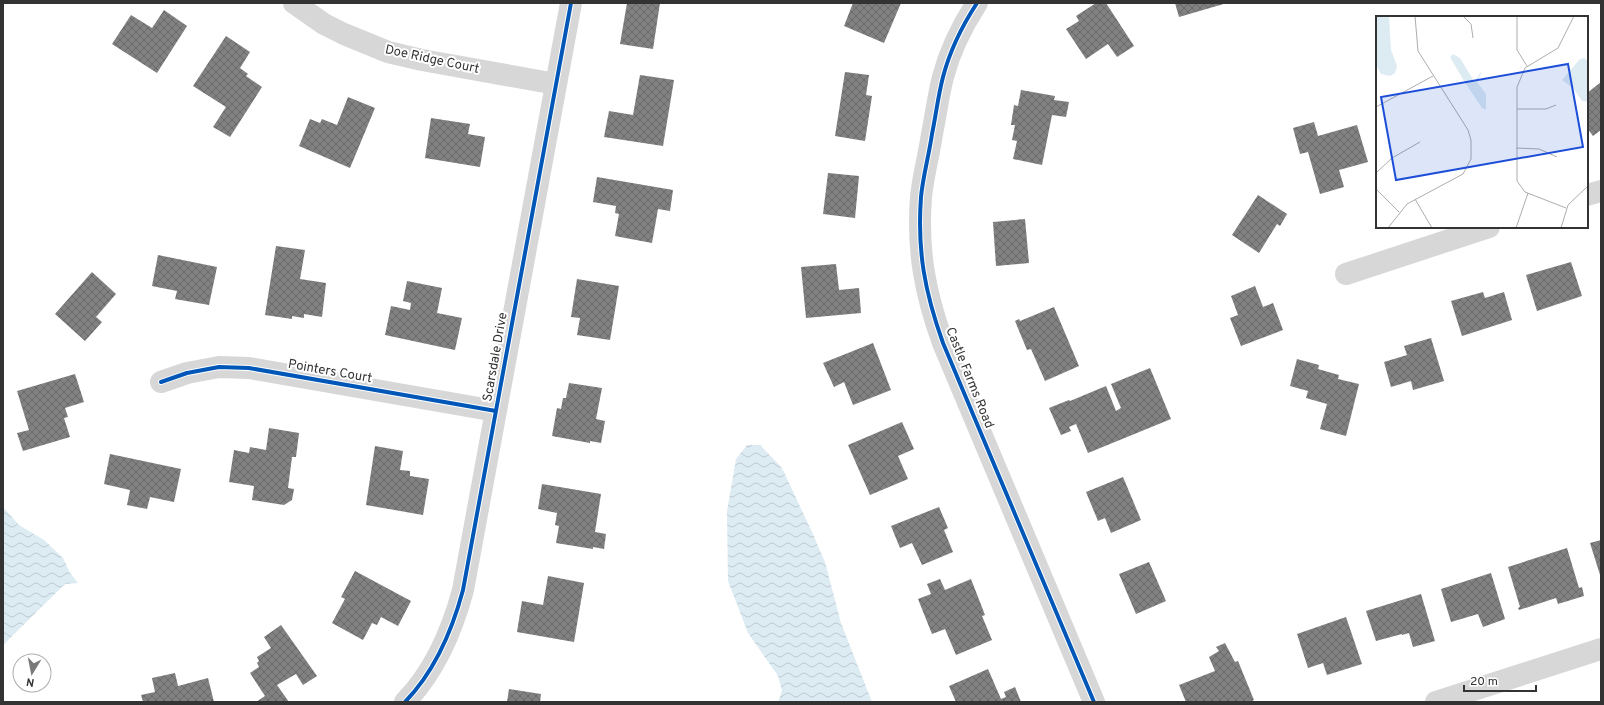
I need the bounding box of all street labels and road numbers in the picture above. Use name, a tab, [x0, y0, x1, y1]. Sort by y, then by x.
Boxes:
street label: Doe Ridge Court	[383, 42, 481, 78]
street label: Scarsdale Drive	[480, 311, 512, 403]
street label: Castle Farms Road	[941, 325, 997, 431]
street label: Pointers Court	[287, 357, 373, 387]

